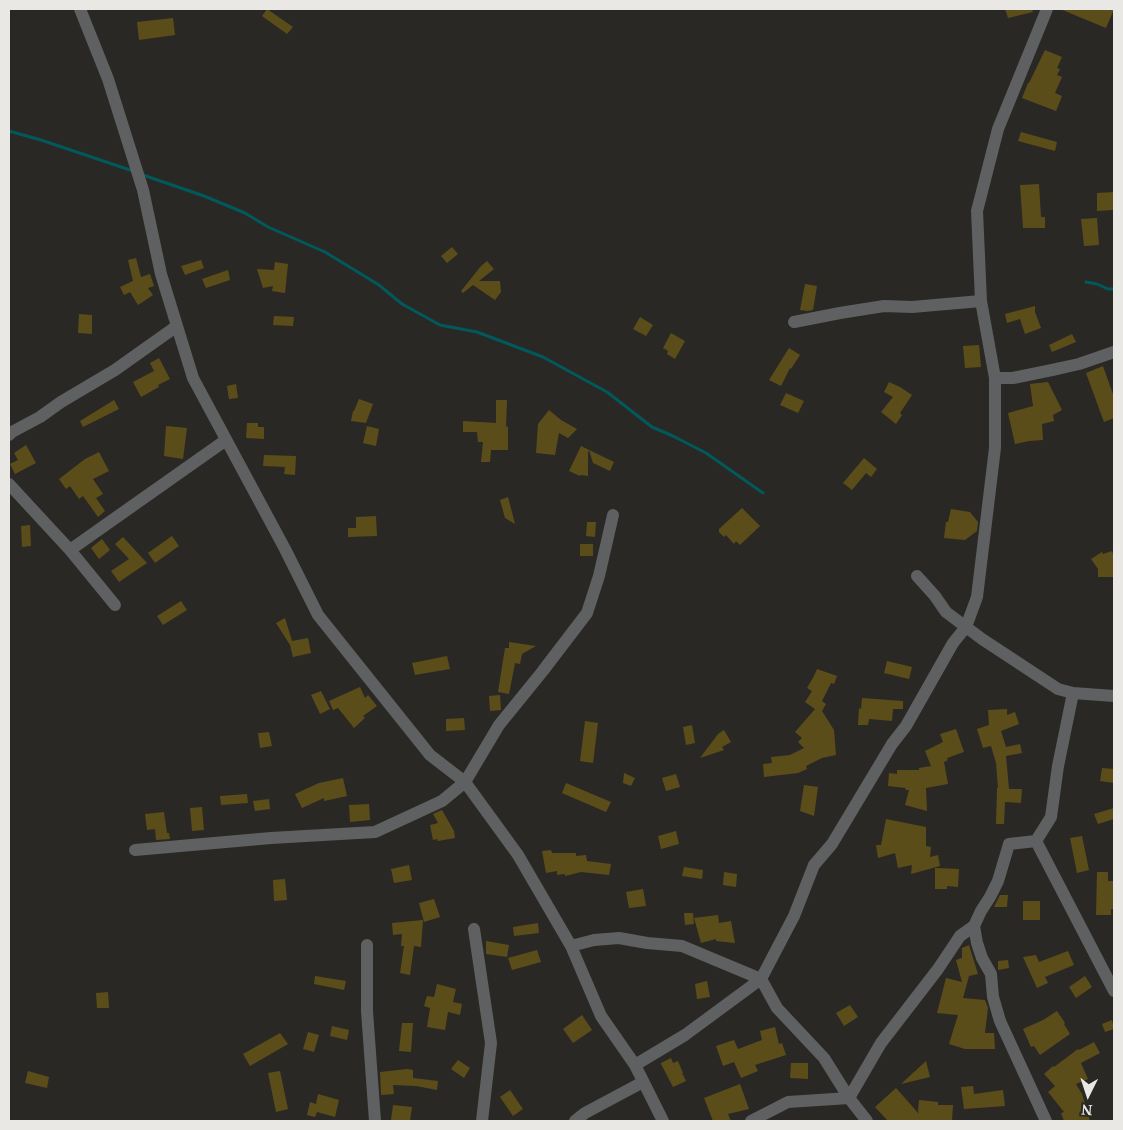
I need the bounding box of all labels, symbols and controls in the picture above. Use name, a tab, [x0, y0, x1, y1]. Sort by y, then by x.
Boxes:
north arrow	[1063, 1070, 1113, 1120]
text: N	[1081, 1101, 1093, 1120]

